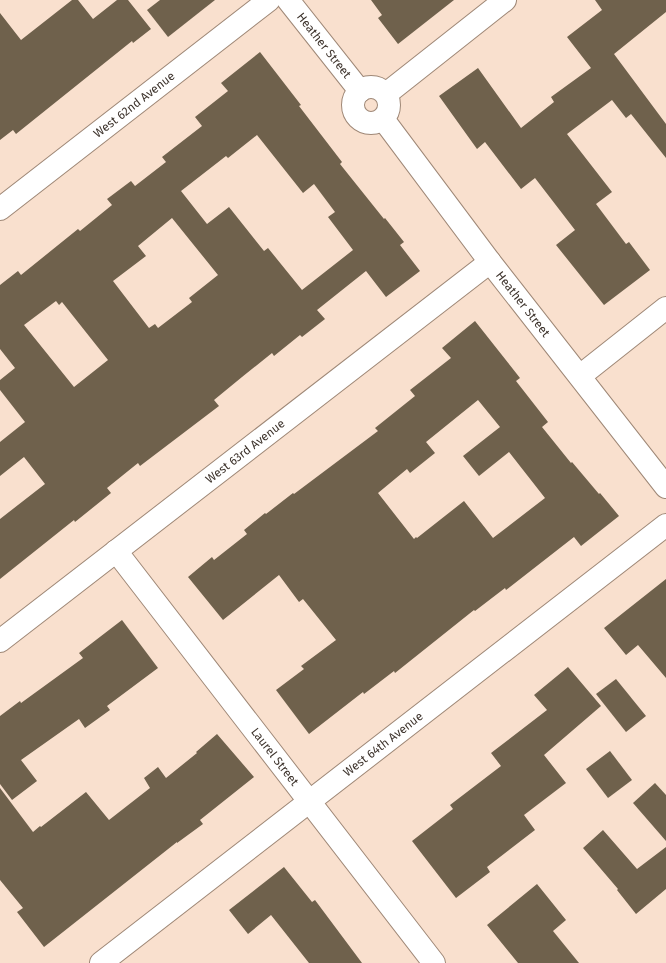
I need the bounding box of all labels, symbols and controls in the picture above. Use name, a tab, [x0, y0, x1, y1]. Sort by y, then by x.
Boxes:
street label: Heather Street	[294, 10, 355, 82]
street label: West 62nd Avenue	[91, 69, 178, 141]
street label: Heather Street	[493, 268, 553, 340]
street label: West 63rd Avenue	[203, 416, 288, 486]
street label: West 64th Avenue	[341, 709, 426, 779]
street label: Laurel Street	[248, 725, 302, 789]

